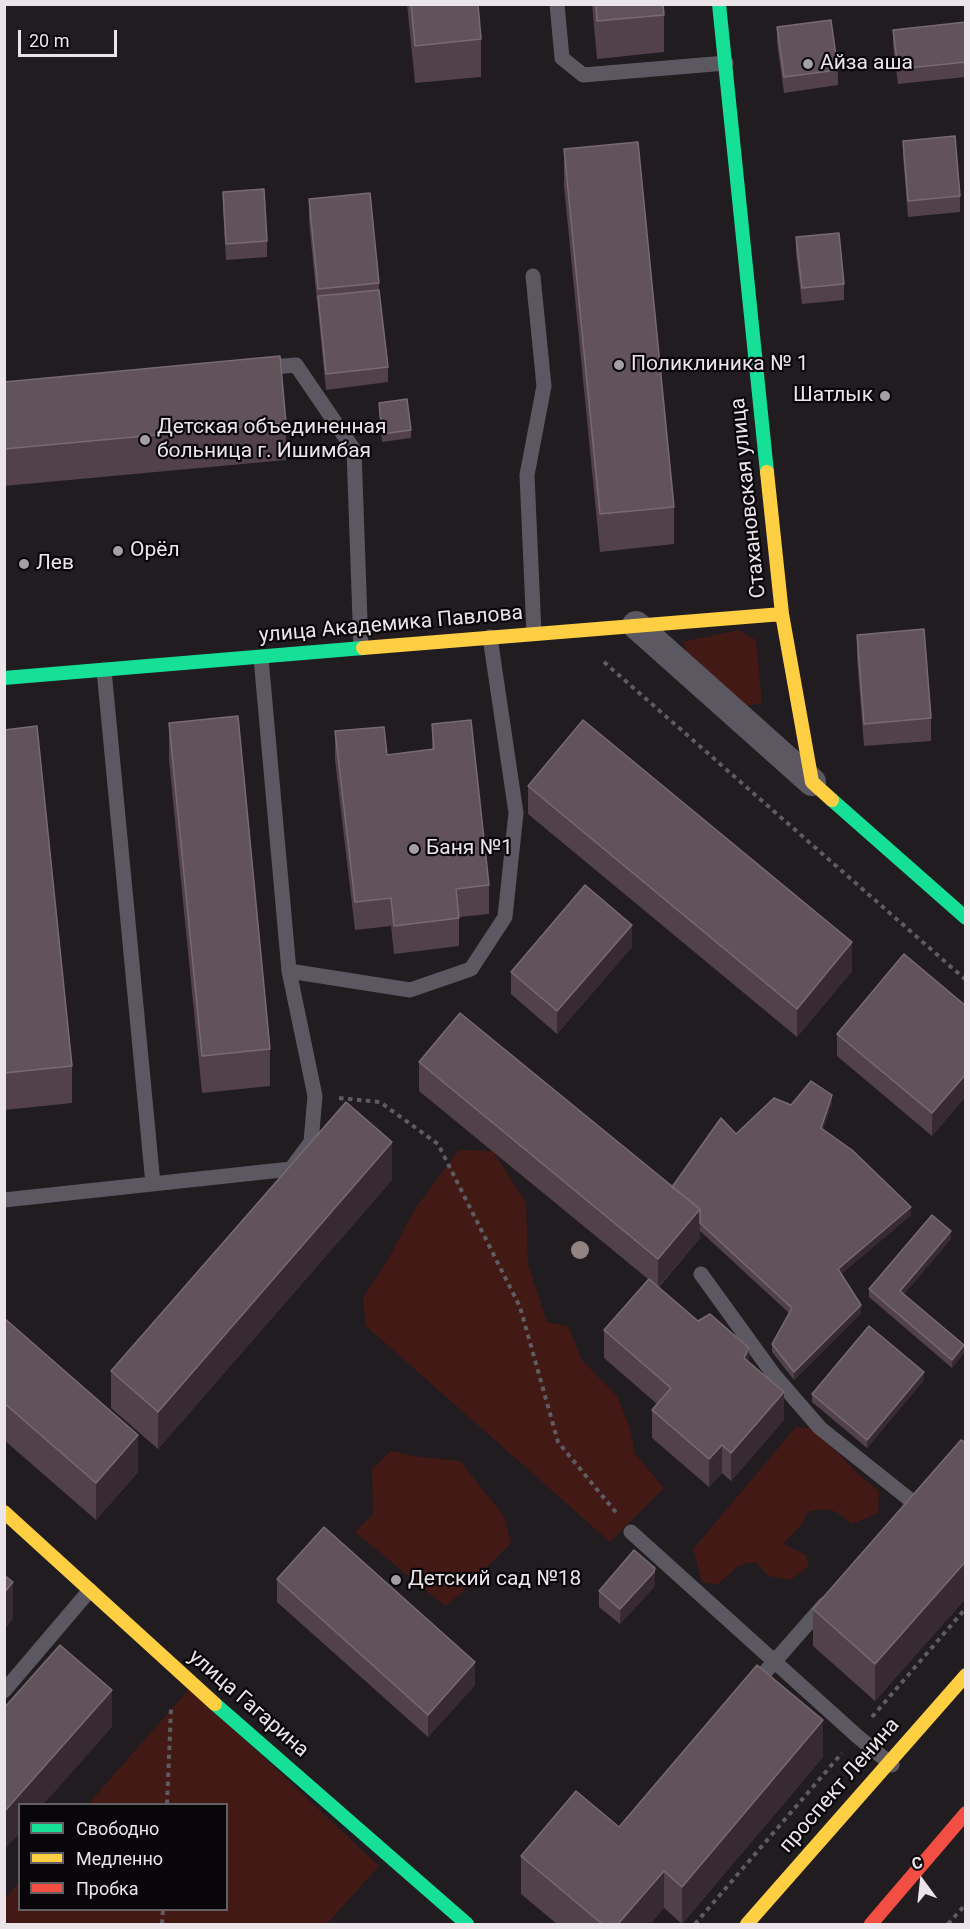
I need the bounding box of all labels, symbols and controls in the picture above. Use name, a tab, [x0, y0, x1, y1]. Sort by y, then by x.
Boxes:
scale bar	[21, 18, 120, 56]
text: 20 m	[29, 30, 69, 51]
place label: Айза аша	[820, 51, 913, 77]
marker: Айза аша	[801, 57, 815, 71]
place label: Поликлиника № 1	[631, 352, 808, 378]
marker: Поликлиника № 1	[612, 358, 626, 372]
place label: Шатлык	[793, 383, 873, 409]
marker: Шатлык	[878, 389, 892, 403]
street label: Стахановская улица	[726, 397, 772, 599]
place label: Детская объединенная больница г. Ишимбая	[157, 415, 387, 465]
marker: Детская объединенная больница г. Ишимбая	[138, 433, 152, 447]
place label: Орёл	[130, 538, 180, 564]
marker: Орёл	[111, 544, 125, 558]
place label: Лев	[36, 551, 74, 577]
marker: Лев	[17, 557, 31, 571]
street label: улица Академика Павлова	[258, 601, 524, 649]
place label: Баня №1	[426, 836, 513, 862]
marker: Баня №1	[407, 842, 421, 856]
place label: Детский сад №18	[408, 1567, 581, 1593]
marker: Детский сад №18	[389, 1573, 403, 1587]
street label: улица Гагарина	[183, 1645, 313, 1763]
street label: проспект Ленина	[775, 1713, 905, 1859]
legend	[18, 1803, 228, 1911]
text: Свободно	[76, 1818, 159, 1839]
text: Медленно	[76, 1848, 163, 1869]
north arrow	[892, 1851, 952, 1911]
text: С	[910, 1853, 925, 1874]
text: Пробка	[76, 1878, 139, 1899]

